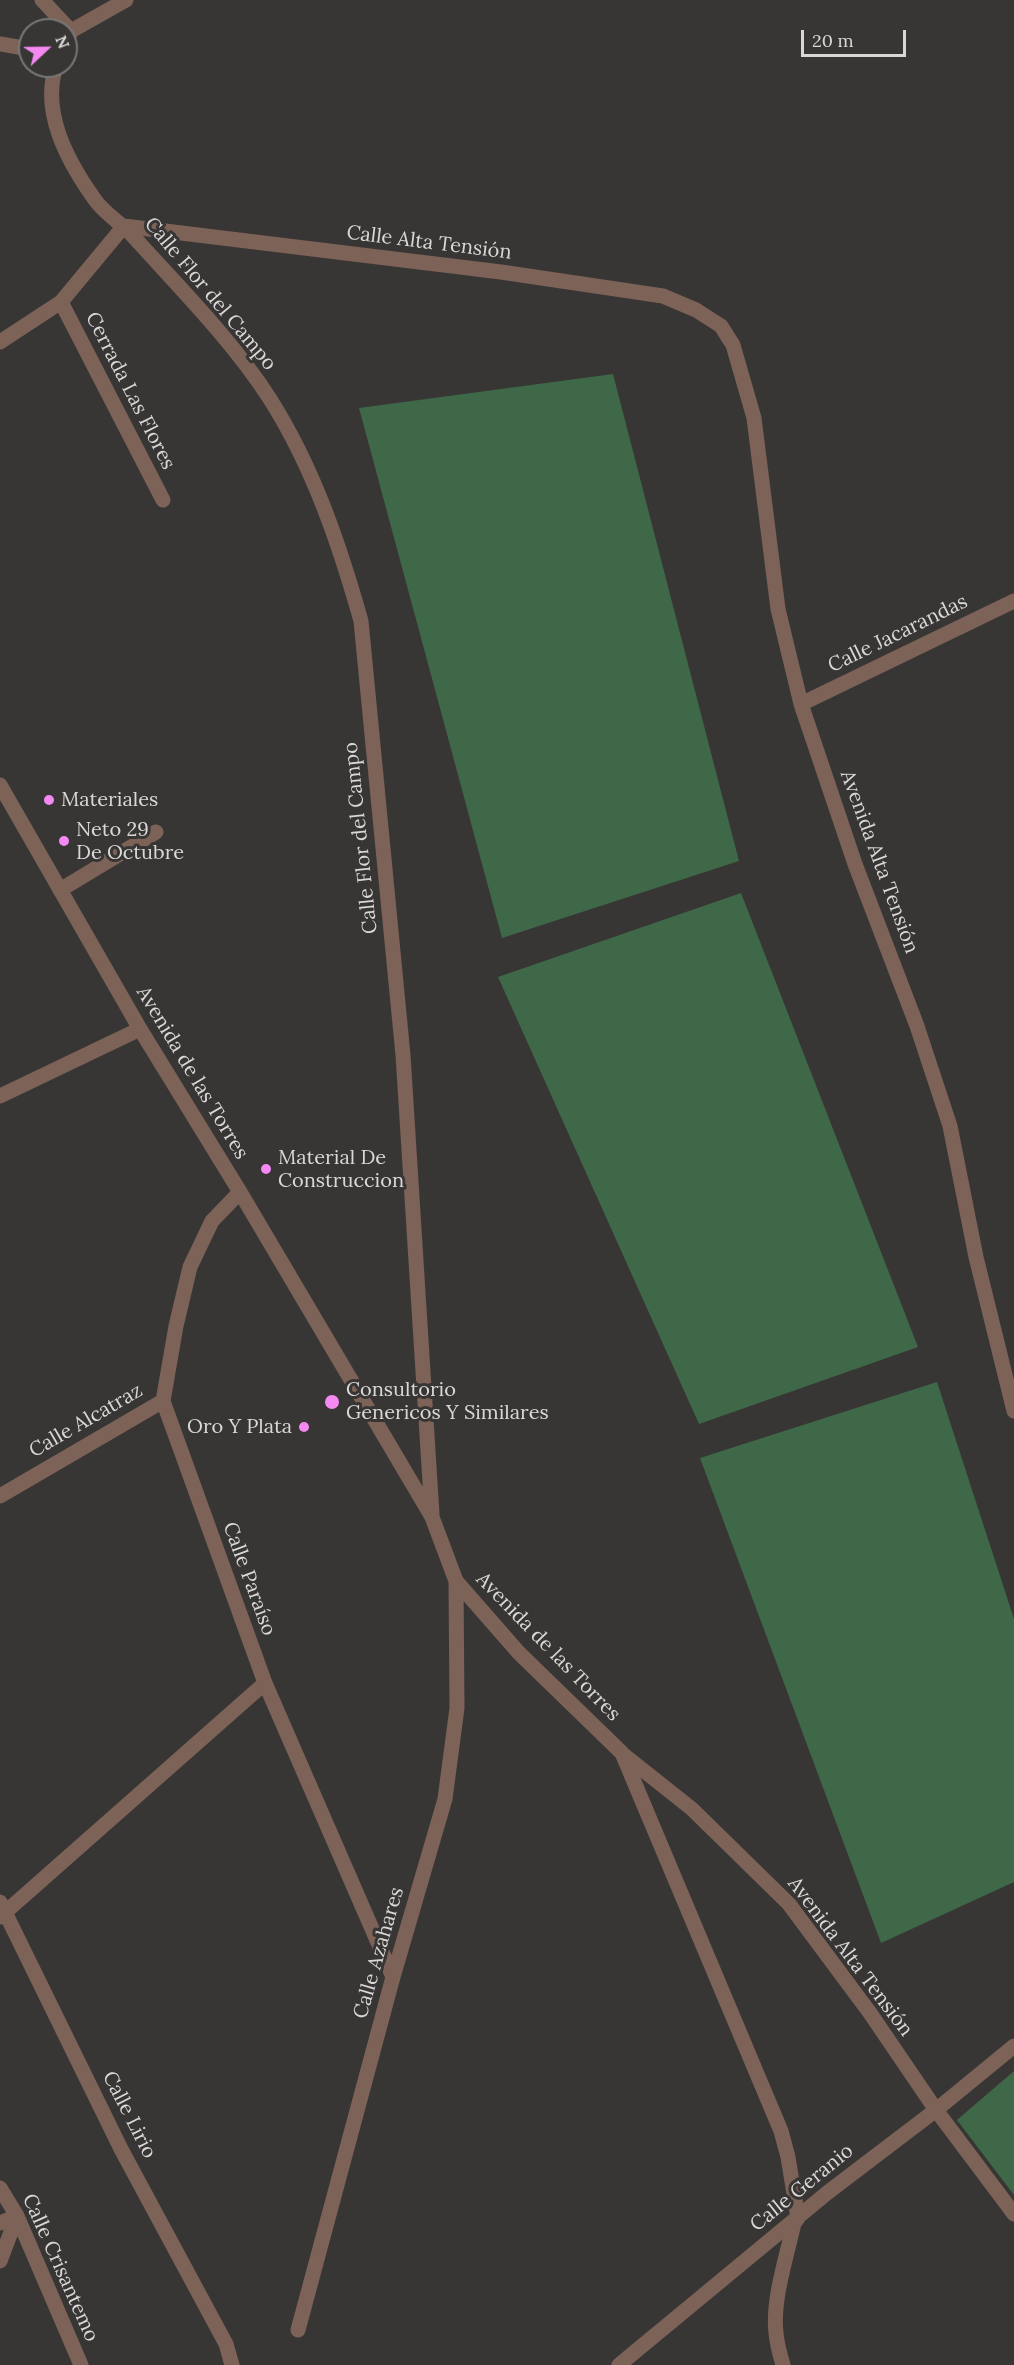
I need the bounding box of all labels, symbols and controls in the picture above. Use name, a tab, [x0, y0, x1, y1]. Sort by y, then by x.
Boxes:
north arrow	[18, 18, 78, 78]
scale bar	[804, 18, 909, 56]
text: 20 m	[812, 29, 854, 52]
text: N	[51, 33, 74, 51]
street label: Calle Flor del Campo	[139, 213, 281, 375]
street label: Calle Alta Tensión	[345, 221, 513, 265]
street label: Cerrada Las Flores	[80, 308, 180, 474]
street label: Calle Jacarandas	[824, 590, 972, 678]
street label: Calle Flor del Campo	[339, 741, 383, 935]
street label: Avenida Alta Tensión	[835, 767, 923, 957]
place label: Materiales	[61, 788, 158, 812]
marker: Materiales	[42, 793, 56, 807]
place label: Neto 29 De Octubre	[76, 818, 184, 865]
marker: Neto 29 De Octubre	[57, 834, 71, 848]
street label: Avenida de las Torres	[131, 982, 253, 1164]
place label: Material De Construccion	[278, 1146, 404, 1193]
marker: Material De Construccion	[259, 1162, 273, 1176]
place label: Consultorio Genericos Y Similares	[346, 1378, 549, 1425]
street label: Calle Alcatraz	[25, 1379, 147, 1463]
marker: Consultorio Genericos Y Similares	[323, 1393, 341, 1411]
place label: Oro Y Plata	[187, 1415, 292, 1439]
marker: Oro Y Plata	[297, 1420, 311, 1434]
street label: Calle Paraíso	[217, 1519, 281, 1639]
street label: Avenida de las Torres	[471, 1568, 625, 1726]
street label: Avenida Alta Tensión	[782, 1873, 918, 2041]
street label: Calle Azahares	[349, 1884, 409, 2022]
street label: Calle Lirio	[97, 2067, 161, 2163]
street label: Calle Geranio	[746, 2139, 858, 2237]
street label: Calle Crisantemo	[17, 2190, 103, 2346]

